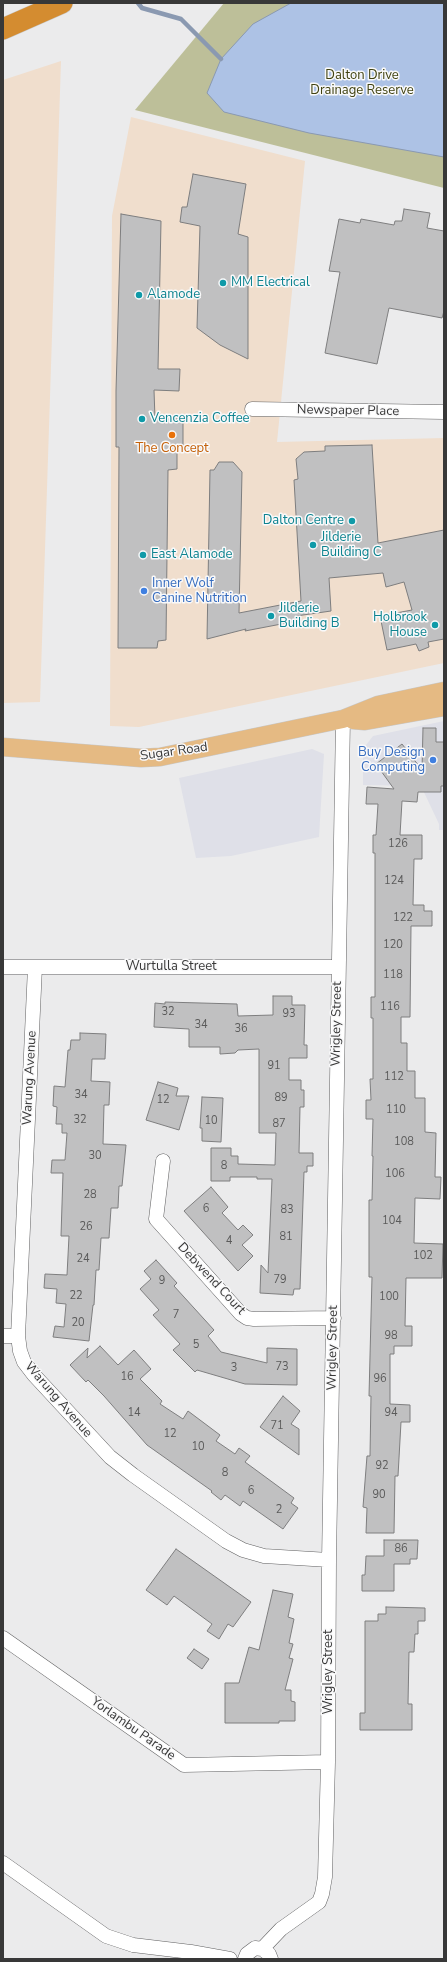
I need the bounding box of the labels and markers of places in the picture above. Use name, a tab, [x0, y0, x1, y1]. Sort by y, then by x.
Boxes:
place label: MM Electrical	[231, 275, 310, 291]
marker: MM Electrical	[218, 278, 228, 288]
place label: Alamode	[147, 287, 200, 303]
marker: Alamode	[134, 290, 144, 300]
place label: Vencenzia Coffee	[150, 411, 250, 427]
marker: Vencenzia Coffee	[137, 414, 147, 424]
marker: The Concept	[167, 430, 177, 440]
place label: The Concept	[135, 441, 209, 457]
place label: Dalton Centre	[263, 513, 344, 529]
marker: Dalton Centre	[347, 516, 357, 526]
place label: Jilderie Building C	[321, 530, 382, 561]
marker: Jilderie Building C	[308, 540, 318, 550]
place label: East Alamode	[151, 547, 233, 563]
marker: East Alamode	[138, 550, 148, 560]
place label: Inner Wolf Canine Nutrition	[152, 576, 247, 607]
marker: Inner Wolf Canine Nutrition	[139, 586, 149, 596]
place label: Jilderie Building B	[279, 601, 340, 632]
place label: Holbrook House	[373, 610, 427, 641]
marker: Jilderie Building B	[266, 611, 276, 621]
marker: Holbrook House	[430, 620, 440, 630]
place label: Buy Design Computing	[358, 745, 425, 776]
marker: Buy Design Computing	[428, 755, 438, 765]

